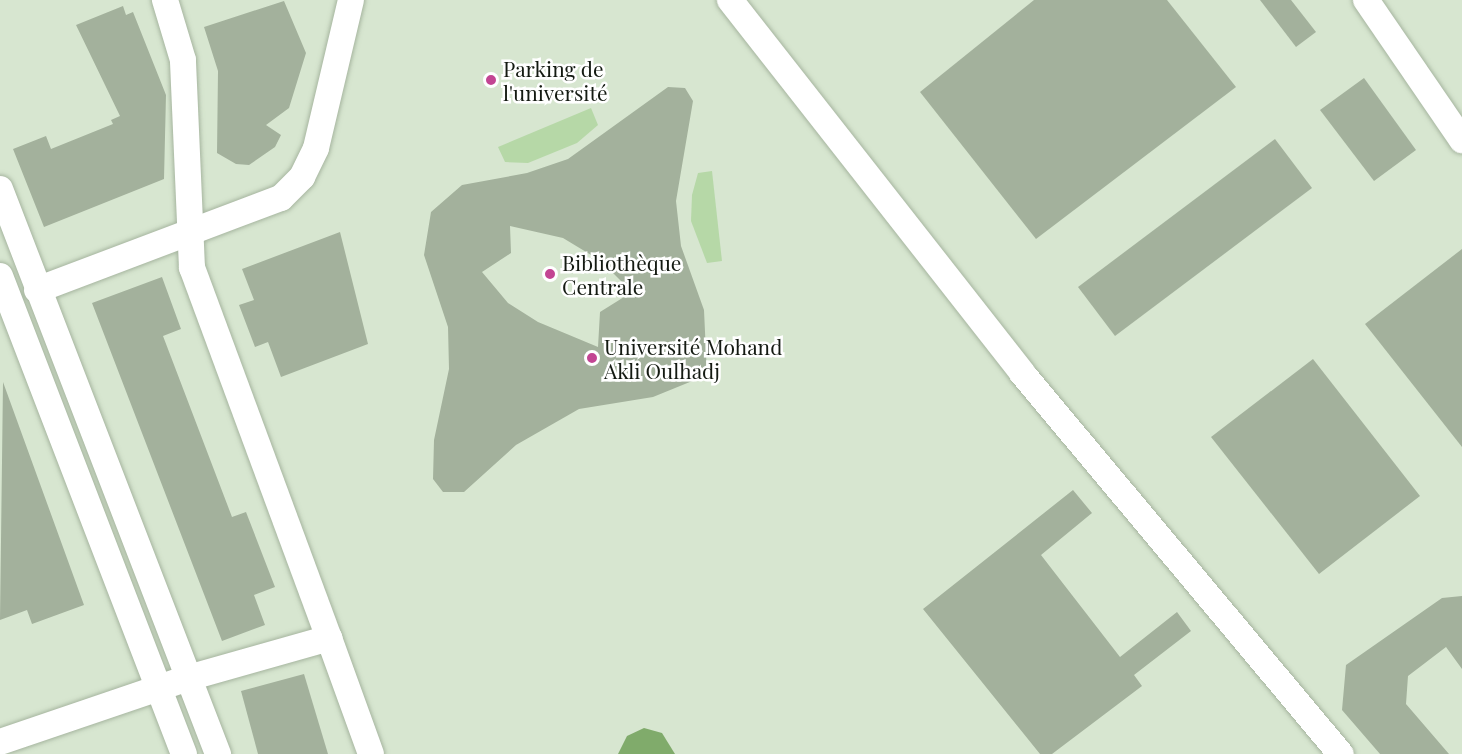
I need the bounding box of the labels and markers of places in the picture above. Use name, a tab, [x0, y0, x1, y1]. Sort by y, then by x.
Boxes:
place label: Parking de l'université	[503, 55, 608, 105]
marker: Parking de l'université	[484, 73, 498, 87]
place label: Bibliothèque Centrale	[562, 249, 681, 299]
marker: Bibliothèque Centrale	[543, 267, 557, 281]
place label: Université Mohand Akli Oulhadj	[604, 333, 782, 383]
marker: Université Mohand Akli Oulhadj	[585, 351, 599, 365]

